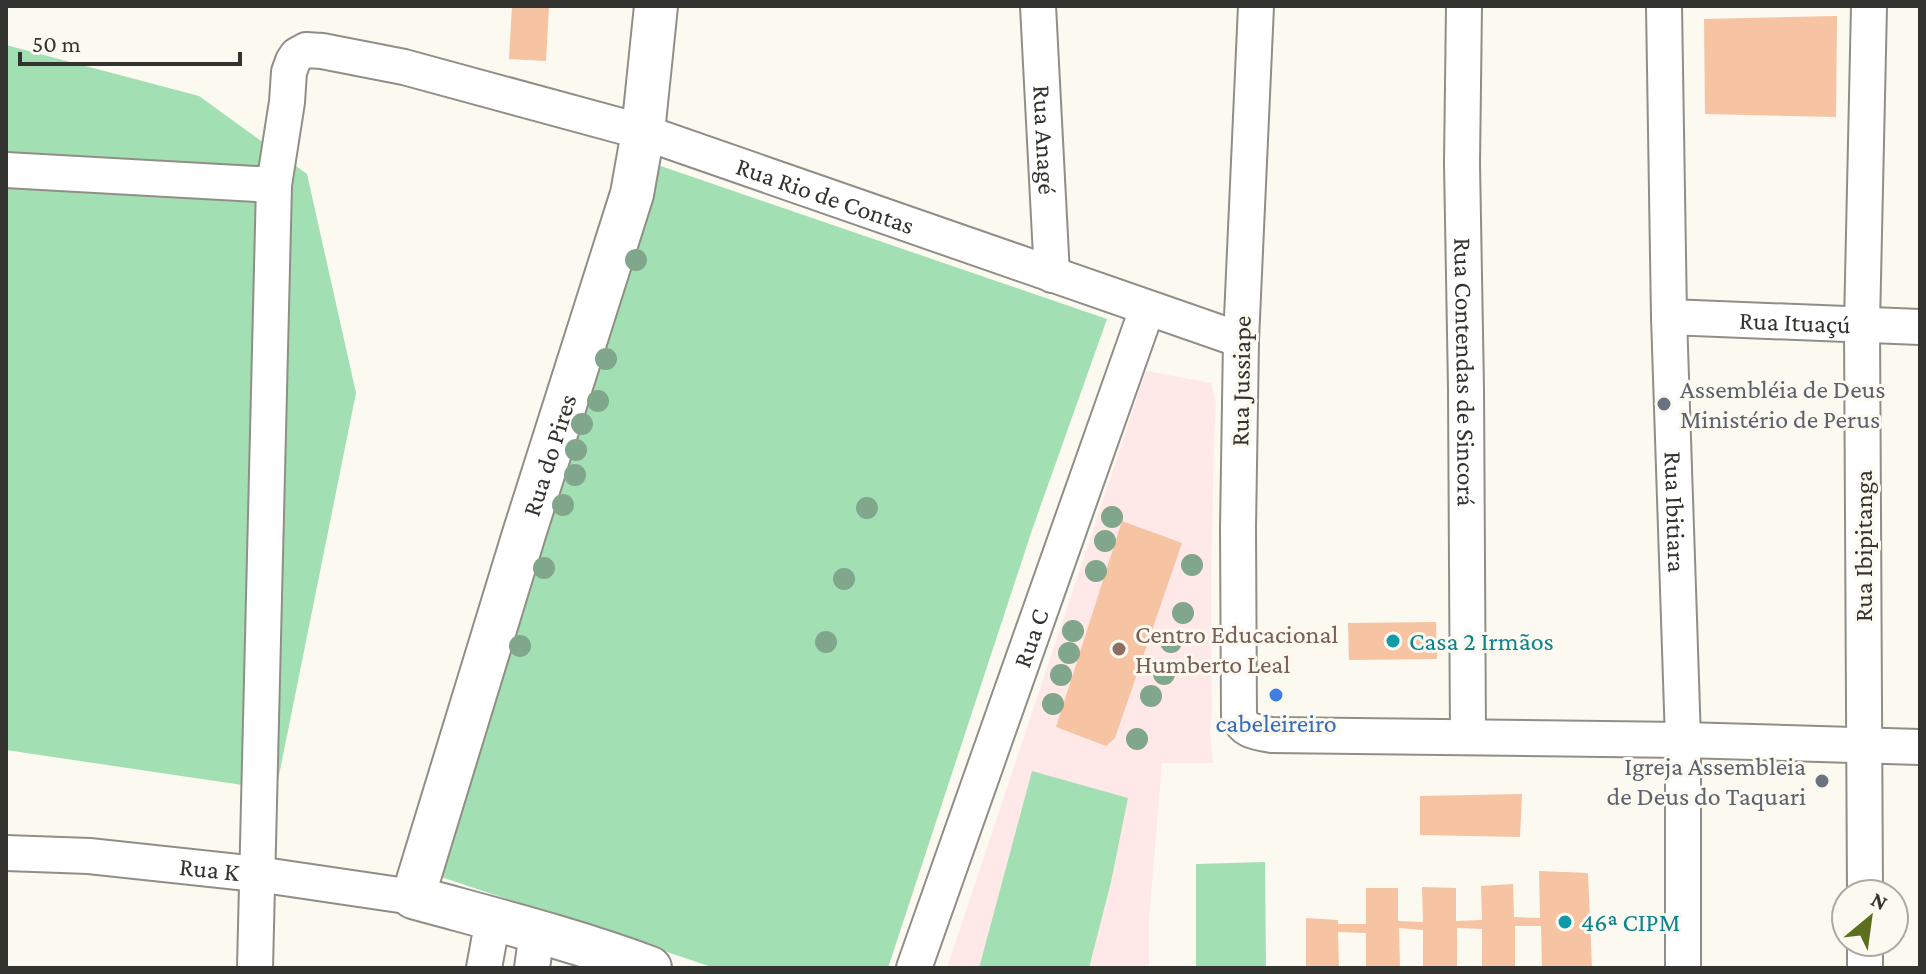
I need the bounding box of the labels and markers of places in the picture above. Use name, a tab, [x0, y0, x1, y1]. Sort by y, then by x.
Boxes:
place label: Assembléia de Deus Ministério de Perus	[1680, 375, 1886, 434]
marker: Assembléia de Deus Ministério de Perus	[1655, 395, 1673, 413]
place label: Centro Educacional Humberto Leal	[1135, 620, 1339, 679]
place label: Casa 2 Irmãos	[1409, 627, 1554, 656]
marker: Casa 2 Irmãos	[1384, 632, 1402, 650]
marker: Centro Educacional Humberto Leal	[1110, 640, 1128, 658]
marker: cabeleireiro	[1267, 686, 1285, 704]
place label: cabeleireiro	[1215, 709, 1337, 738]
place label: Igreja Assembleia de Deus do Taquari	[1606, 752, 1806, 811]
marker: Igreja Assembleia de Deus do Taquari	[1813, 772, 1831, 790]
place label: 46ª CIPM	[1581, 908, 1680, 937]
marker: 46ª CIPM	[1556, 913, 1574, 931]

